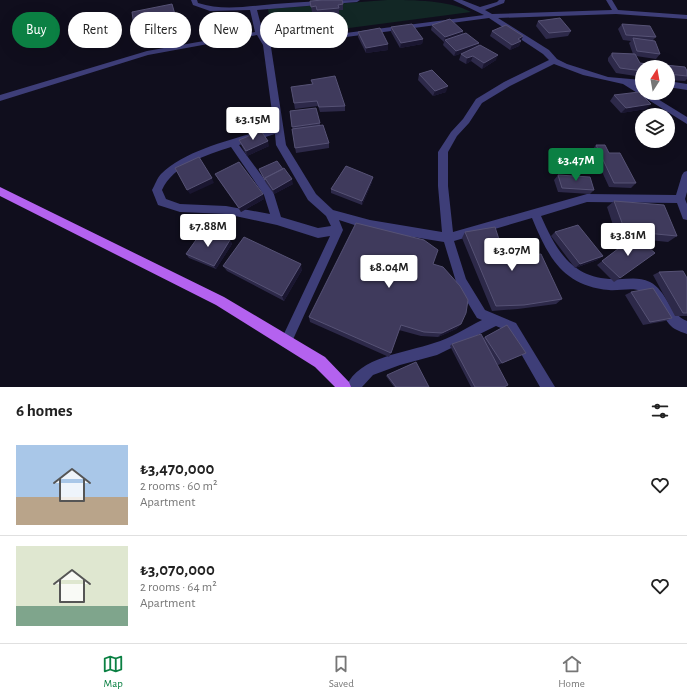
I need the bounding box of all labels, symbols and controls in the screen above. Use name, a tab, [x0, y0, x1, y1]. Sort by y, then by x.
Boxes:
chip: Buy	[12, 12, 60, 48]
chip: Rent	[68, 12, 122, 48]
chip: Filters	[130, 12, 191, 48]
chip: New	[199, 12, 252, 48]
chip: Apartment	[260, 12, 348, 48]
north arrow	[635, 60, 675, 100]
map controls	[635, 60, 675, 148]
pin: ₺3.15M	[220, 107, 286, 141]
button: layers	[635, 108, 675, 148]
text: ₺3.15M	[235, 113, 271, 126]
pin: ₺3.47M	[543, 148, 609, 182]
text: ₺3.47M	[557, 154, 595, 167]
pin: ₺7.88M	[175, 214, 241, 248]
text: ₺7.88M	[189, 220, 227, 233]
pin: ₺3.81M	[595, 223, 661, 257]
text: ₺3.81M	[610, 229, 646, 242]
pin: ₺3.07M	[479, 238, 545, 272]
text: ₺3.07M	[493, 244, 531, 257]
pin: ₺8.04M	[356, 255, 422, 289]
text: ₺8.04M	[369, 261, 409, 274]
icon: filters	[649, 400, 671, 422]
text: 6 homes	[16, 402, 72, 419]
text: ₺3,470,000	[140, 460, 214, 477]
icon: home	[48, 461, 96, 509]
icon: heart	[649, 474, 671, 496]
text: 2 rooms · 60 m²	[140, 480, 217, 493]
text: Apartment	[140, 496, 195, 509]
text: ₺3,070,000	[140, 561, 215, 578]
icon: home	[48, 562, 96, 610]
icon: heart	[649, 575, 671, 597]
text: 2 rooms · 64 m²	[140, 581, 217, 594]
text: Apartment	[140, 597, 195, 610]
tab: Map	[102, 653, 124, 690]
tab: Saved	[329, 653, 354, 690]
tab: Home	[558, 653, 585, 690]

